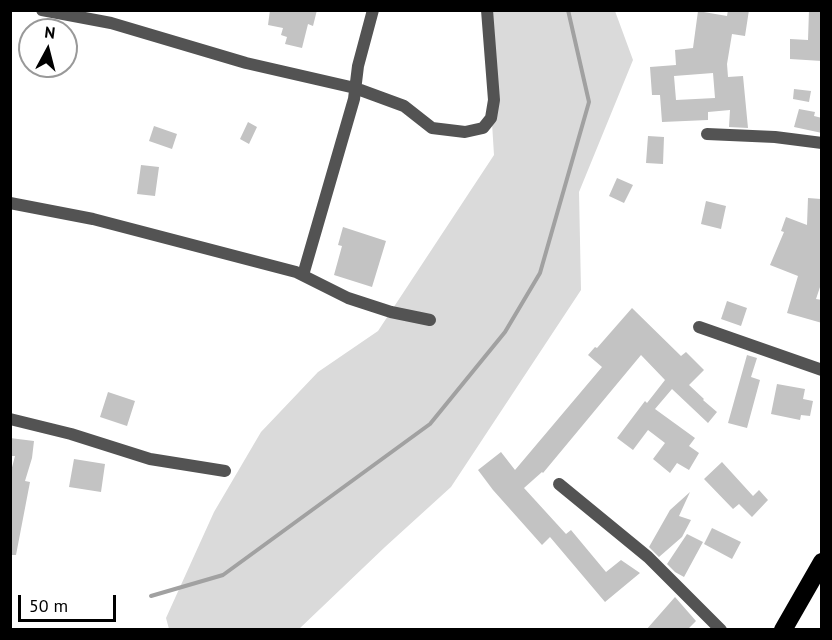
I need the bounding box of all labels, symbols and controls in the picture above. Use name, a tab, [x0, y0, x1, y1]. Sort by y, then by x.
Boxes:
north arrow	[18, 18, 78, 78]
text: N	[44, 22, 56, 43]
scale bar	[21, 583, 118, 621]
text: 50 m	[29, 594, 68, 617]

